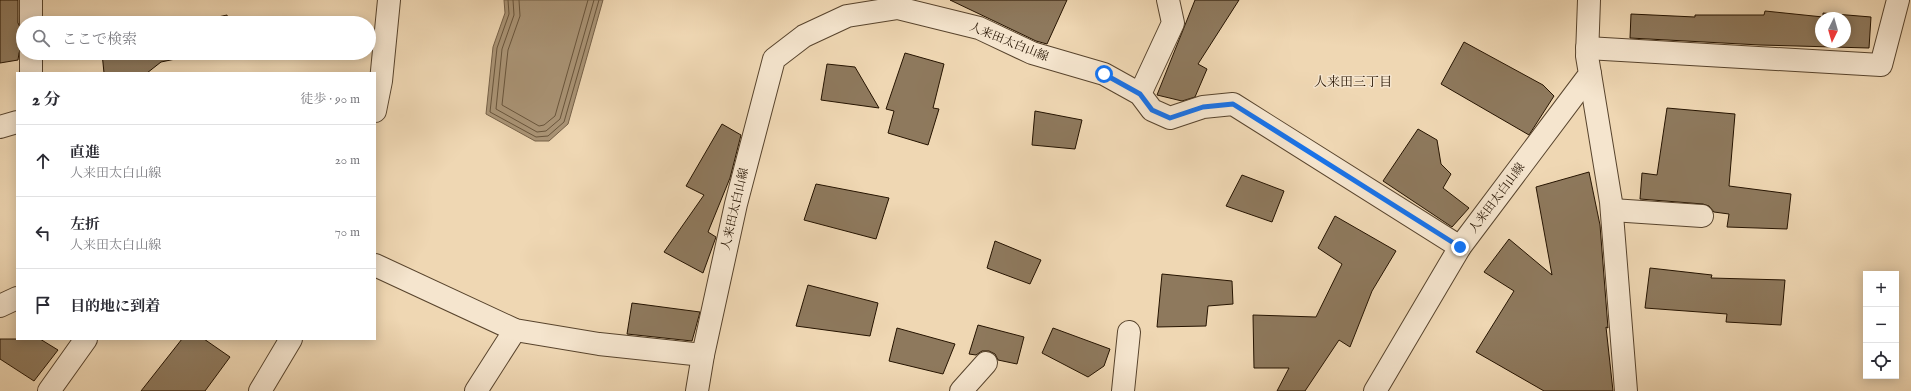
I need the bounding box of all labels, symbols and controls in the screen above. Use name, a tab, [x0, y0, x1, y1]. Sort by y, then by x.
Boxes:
north arrow	[1815, 12, 1851, 48]
search box	[16, 16, 376, 60]
street label: 人来田太白山線	[967, 19, 1051, 65]
icon: search	[30, 27, 52, 49]
text: ここで検索	[62, 30, 137, 49]
route start	[1095, 65, 1113, 83]
district label: 人来田三丁目	[1314, 74, 1392, 91]
text: 2 分	[32, 90, 61, 111]
text: 徒歩 · 90 m	[301, 91, 360, 108]
text: 直進	[70, 143, 100, 162]
icon: ahead	[32, 150, 54, 172]
text: 20 m	[335, 152, 360, 169]
street label: 人来田太白山線	[1466, 160, 1528, 236]
text: 人来田太白山線	[70, 165, 161, 182]
street label: 人来田太白山線	[718, 166, 752, 252]
text: 左折	[70, 215, 100, 234]
icon: left	[32, 222, 54, 244]
text: 70 m	[335, 224, 360, 241]
text: 人来田太白山線	[70, 237, 161, 254]
route end	[1451, 238, 1469, 256]
map controls	[1863, 271, 1899, 379]
button: +	[1863, 271, 1899, 307]
icon: arrive	[32, 294, 54, 316]
text: 目的地に到着	[70, 297, 160, 316]
button: −	[1863, 307, 1899, 343]
button: locate	[1863, 343, 1899, 379]

